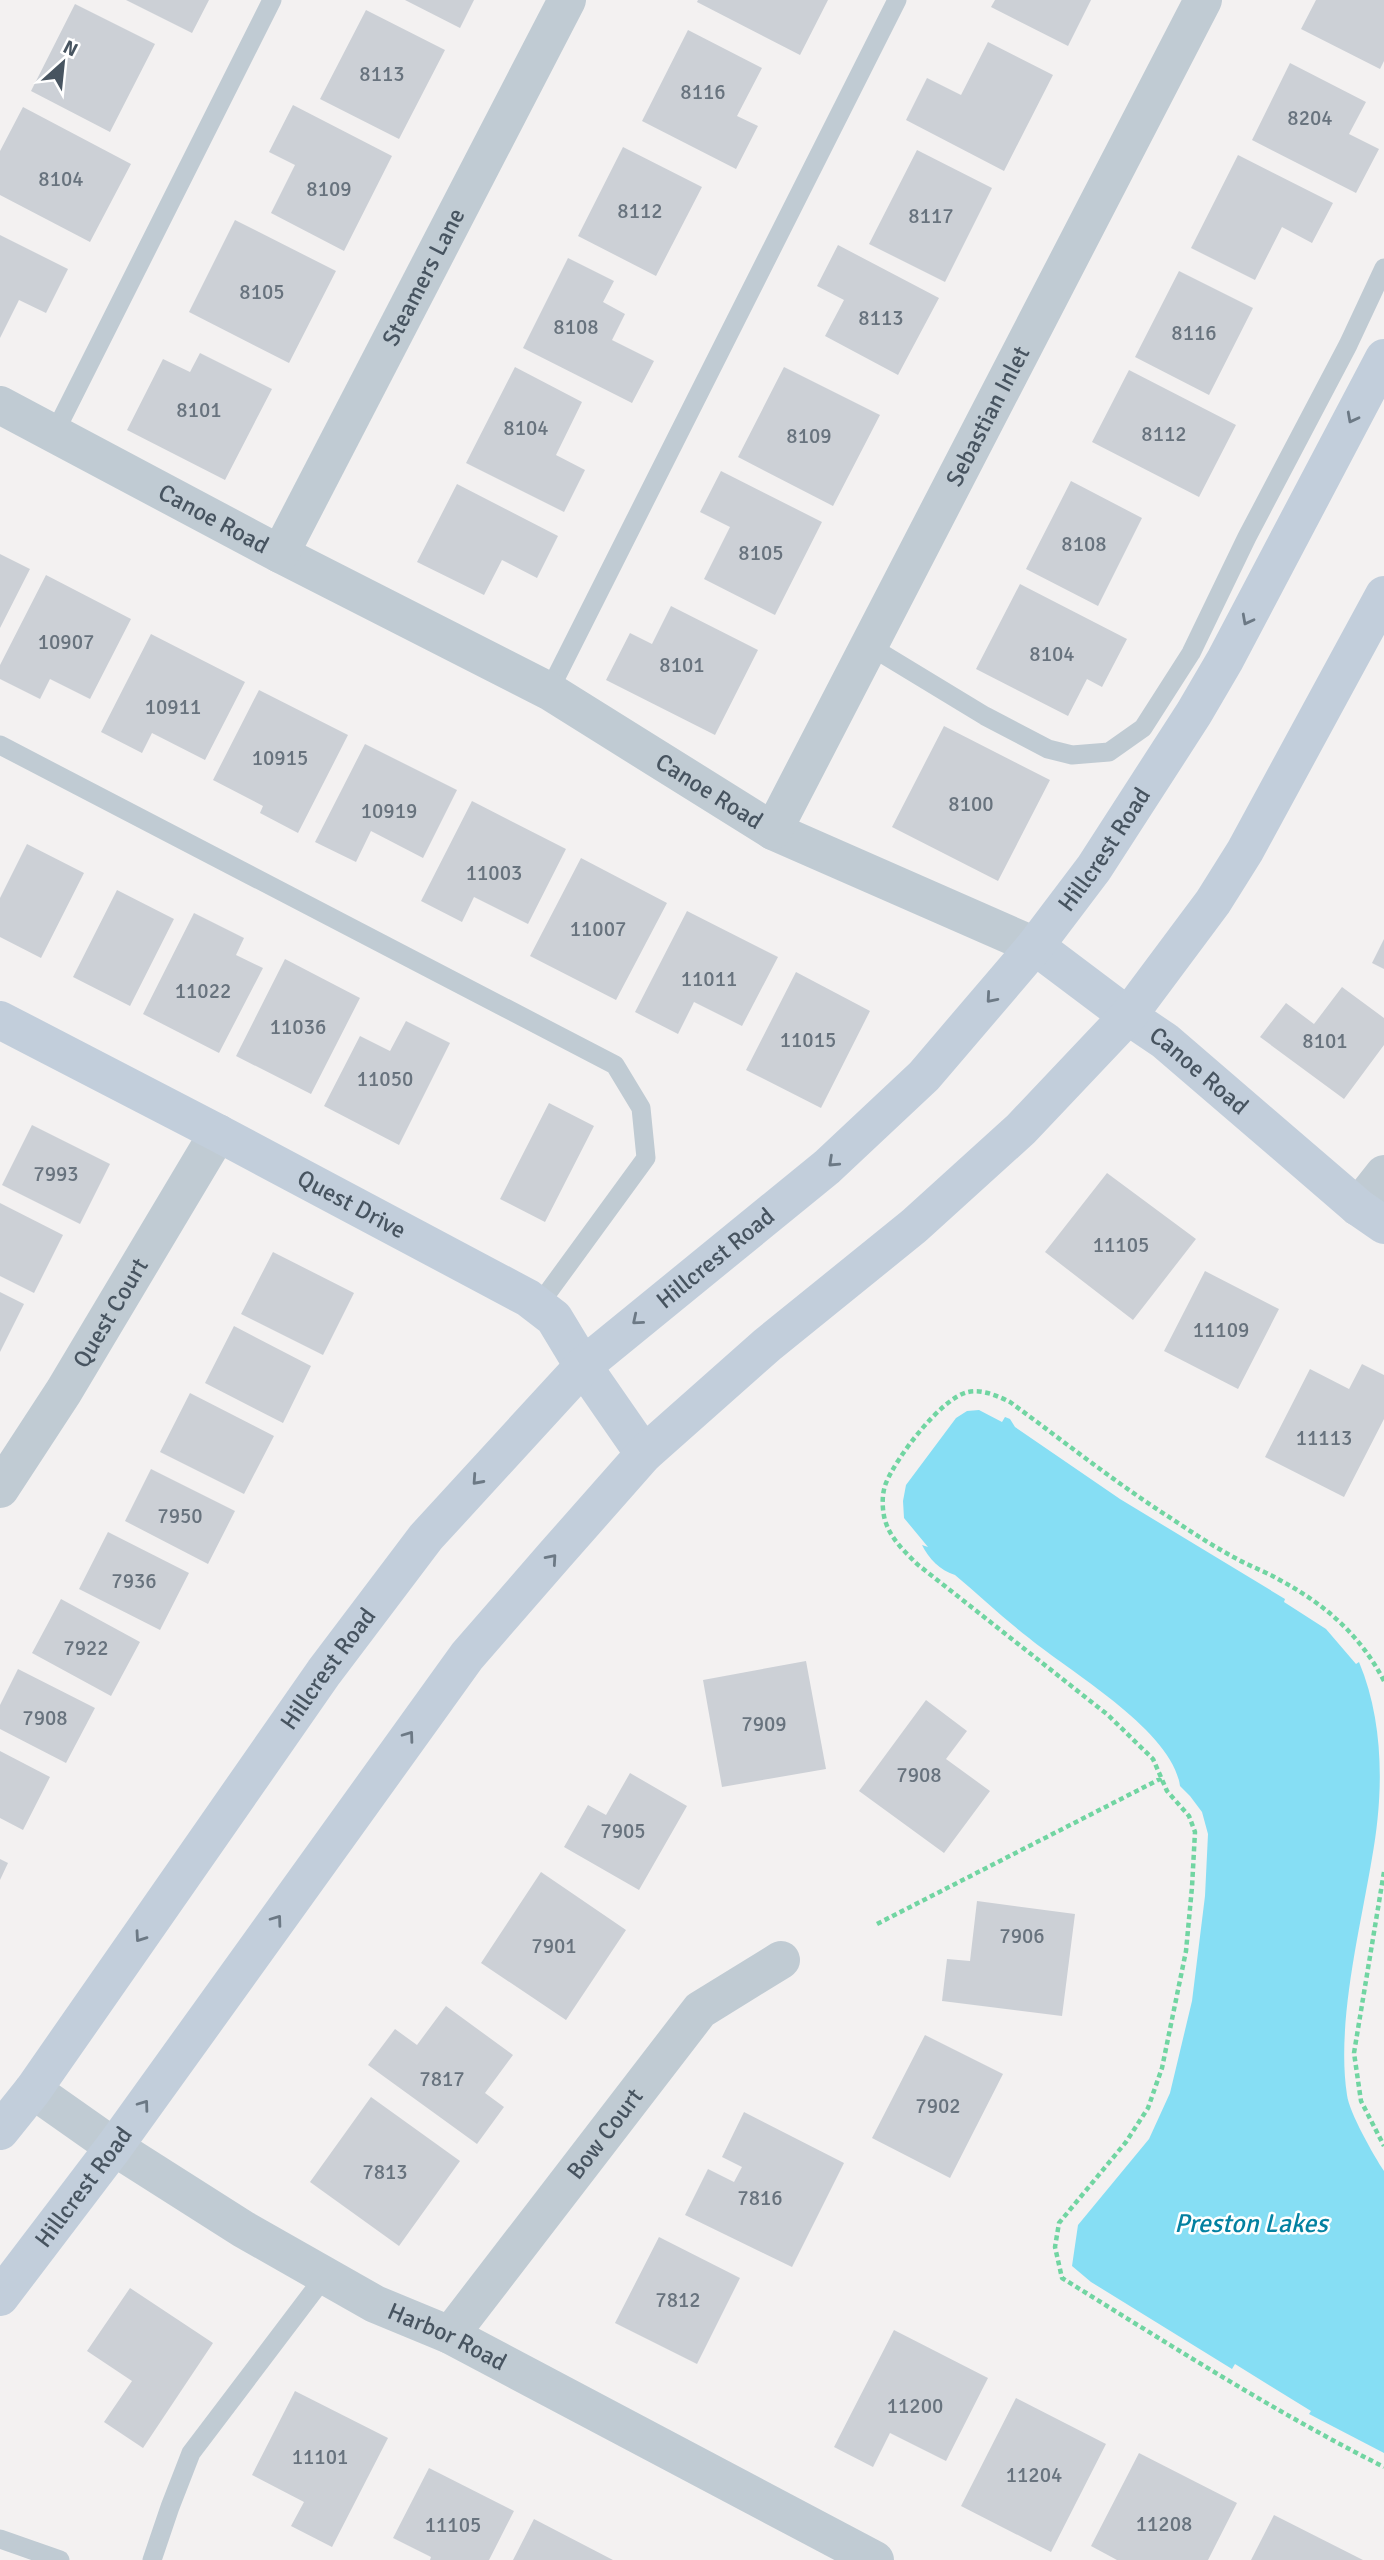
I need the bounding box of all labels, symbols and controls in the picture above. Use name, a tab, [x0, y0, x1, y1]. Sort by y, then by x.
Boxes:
north arrow	[28, 28, 98, 98]
text: N	[59, 35, 82, 62]
house number: 8113	[359, 61, 405, 87]
house number: 8116	[680, 79, 726, 105]
house number: 8204	[1287, 105, 1333, 131]
house number: 8104	[38, 166, 84, 192]
house number: 8109	[306, 176, 352, 202]
house number: 8112	[617, 198, 663, 224]
street label: Steamers Lane	[375, 203, 472, 351]
house number: 8117	[908, 203, 954, 229]
house number: 8105	[239, 279, 285, 305]
house number: 8113	[858, 305, 904, 331]
house number: 8108	[553, 314, 599, 340]
house number: 8116	[1171, 320, 1217, 346]
street label: Sebastian Inlet	[939, 341, 1036, 491]
house number: 8101	[176, 397, 222, 423]
one-way arrow	[1347, 411, 1361, 423]
house number: 8104	[503, 415, 549, 441]
house number: 8112	[1141, 421, 1187, 447]
house number: 8109	[786, 423, 832, 449]
street label: Canoe Road	[153, 477, 274, 560]
house number: 8108	[1061, 531, 1107, 557]
house number: 8105	[738, 540, 784, 566]
one-way arrow	[1241, 613, 1255, 625]
house number: 10907	[38, 629, 94, 655]
house number: 8104	[1029, 641, 1075, 667]
house number: 8101	[659, 652, 705, 678]
house number: 10911	[145, 694, 201, 720]
house number: 10915	[252, 745, 308, 771]
street label: Canoe Road	[650, 746, 768, 836]
street label: Hillcrest Road	[1051, 782, 1157, 918]
house number: 8100	[948, 791, 994, 817]
house number: 10919	[361, 798, 417, 824]
house number: 11003	[466, 860, 522, 886]
house number: 11007	[570, 916, 626, 942]
house number: 11011	[681, 966, 737, 992]
house number: 11022	[175, 978, 231, 1004]
one-way arrow	[987, 990, 999, 1003]
house number: 11036	[270, 1014, 326, 1040]
street label: Canoe Road	[1144, 1020, 1255, 1121]
house number: 11015	[780, 1027, 836, 1053]
house number: 8101	[1302, 1028, 1348, 1054]
house number: 11050	[357, 1066, 413, 1092]
one-way arrow	[828, 1153, 841, 1166]
house number: 7993	[33, 1161, 79, 1187]
street label: Quest Drive	[292, 1163, 411, 1245]
street label: Hillcrest Road	[650, 1201, 780, 1315]
house number: 11105	[1093, 1232, 1149, 1258]
street label: Quest Court	[66, 1253, 155, 1373]
one-way arrow	[633, 1312, 646, 1324]
house number: 11109	[1193, 1317, 1249, 1343]
house number: 11113	[1296, 1425, 1352, 1451]
one-way arrow	[472, 1472, 485, 1485]
house number: 7950	[157, 1503, 203, 1529]
one-way arrow	[544, 1554, 556, 1567]
house number: 7936	[111, 1568, 157, 1594]
street label: Hillcrest Road	[274, 1602, 382, 1735]
house number: 7922	[63, 1635, 109, 1661]
house number: 7908	[22, 1705, 68, 1731]
house number: 7909	[741, 1711, 787, 1737]
one-way arrow	[401, 1731, 413, 1744]
house number: 7908	[896, 1762, 942, 1788]
house number: 7905	[600, 1818, 646, 1844]
one-way arrow	[268, 1916, 281, 1928]
house number: 7906	[999, 1923, 1045, 1949]
one-way arrow	[136, 1929, 148, 1942]
house number: 7901	[531, 1933, 577, 1959]
house number: 7817	[419, 2066, 465, 2092]
street label: Bow Court	[560, 2082, 649, 2185]
house number: 7902	[915, 2093, 961, 2119]
one-way arrow	[136, 2100, 148, 2113]
street label: Hillcrest Road	[28, 2121, 139, 2253]
house number: 7813	[362, 2159, 408, 2185]
house number: 7816	[737, 2185, 783, 2211]
water label: Preston Lakes	[1174, 2208, 1330, 2240]
house number: 7812	[655, 2287, 701, 2313]
street label: Harbor Road	[383, 2296, 512, 2377]
house number: 11200	[887, 2393, 943, 2419]
house number: 11101	[292, 2444, 348, 2470]
house number: 11204	[1006, 2462, 1062, 2488]
house number: 11208	[1136, 2511, 1192, 2537]
house number: 11105	[425, 2512, 481, 2538]

